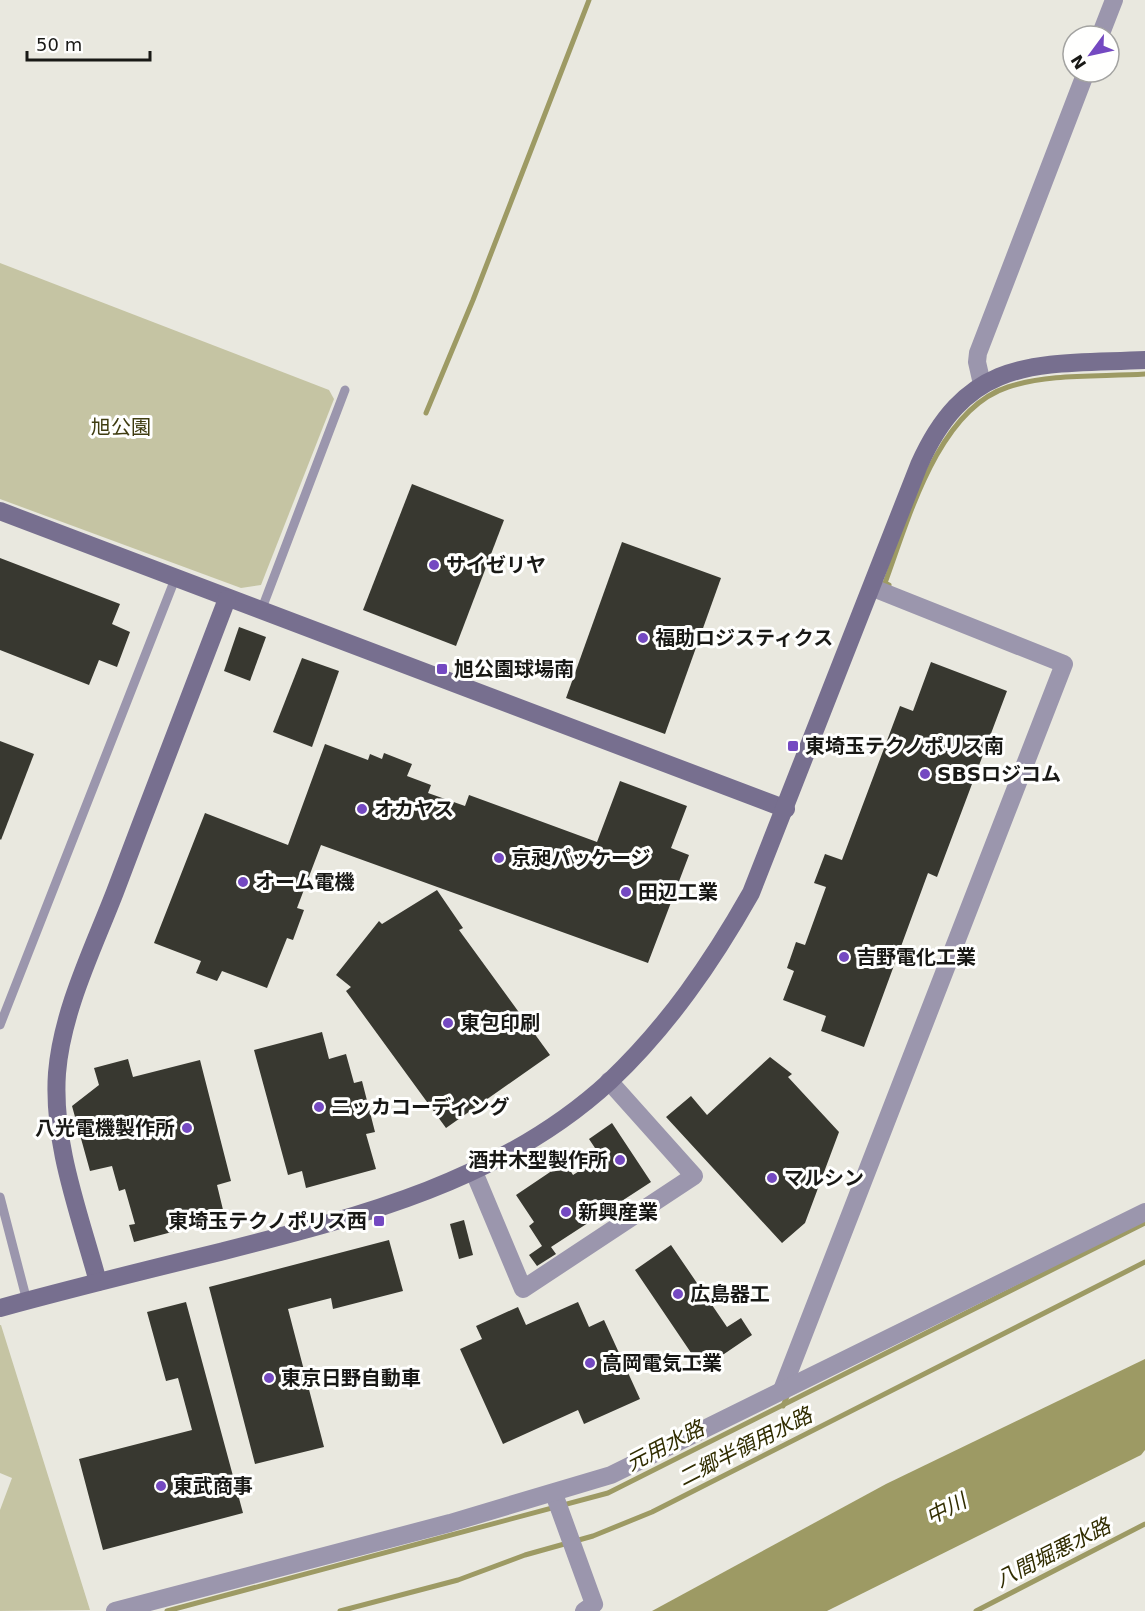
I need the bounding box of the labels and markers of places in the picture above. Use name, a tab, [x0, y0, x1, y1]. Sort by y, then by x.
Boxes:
place label: サイゼリヤ	[446, 553, 546, 577]
marker: サイゼリヤ	[427, 558, 441, 572]
place label: 福助ロジスティクス	[655, 626, 833, 650]
marker: 福助ロジスティクス	[636, 631, 650, 645]
place label: 旭公園球場南	[454, 657, 574, 681]
marker: 旭公園球場南	[435, 662, 449, 676]
place label: 東埼玉テクノポリス南	[805, 734, 1004, 758]
marker: 東埼玉テクノポリス南	[786, 739, 800, 753]
place label: SBSロジコム	[937, 762, 1061, 786]
marker: SBSロジコム	[918, 767, 932, 781]
place label: オカヤス	[374, 797, 454, 821]
marker: オカヤス	[355, 802, 369, 816]
place label: 京昶パッケージ	[511, 846, 651, 870]
marker: 京昶パッケージ	[492, 851, 506, 865]
place label: オーム電機	[255, 870, 354, 894]
marker: オーム電機	[236, 875, 250, 889]
place label: 田辺工業	[638, 880, 718, 904]
marker: 田辺工業	[619, 885, 633, 899]
place label: 吉野電化工業	[856, 945, 976, 969]
marker: 吉野電化工業	[837, 950, 851, 964]
place label: 東包印刷	[460, 1011, 540, 1035]
marker: 東包印刷	[441, 1016, 455, 1030]
place label: ニッカコーディング	[331, 1095, 510, 1119]
marker: ニッカコーディング	[312, 1100, 326, 1114]
place label: 八光電機製作所	[35, 1116, 175, 1140]
marker: 八光電機製作所	[180, 1121, 194, 1135]
place label: 酒井木型製作所	[468, 1148, 608, 1172]
marker: 酒井木型製作所	[613, 1153, 627, 1167]
place label: マルシン	[784, 1166, 864, 1190]
marker: マルシン	[765, 1171, 779, 1185]
place label: 新興産業	[578, 1200, 658, 1224]
marker: 新興産業	[559, 1205, 573, 1219]
place label: 東埼玉テクノポリス西	[168, 1209, 367, 1233]
marker: 東埼玉テクノポリス西	[372, 1214, 386, 1228]
place label: 広島器工	[690, 1282, 770, 1306]
marker: 広島器工	[671, 1287, 685, 1301]
place label: 高岡電気工業	[602, 1351, 722, 1375]
marker: 高岡電気工業	[583, 1356, 597, 1370]
place label: 東京日野自動車	[281, 1366, 421, 1390]
marker: 東京日野自動車	[262, 1371, 276, 1385]
place label: 東武商事	[173, 1474, 253, 1498]
marker: 東武商事	[154, 1479, 168, 1493]

